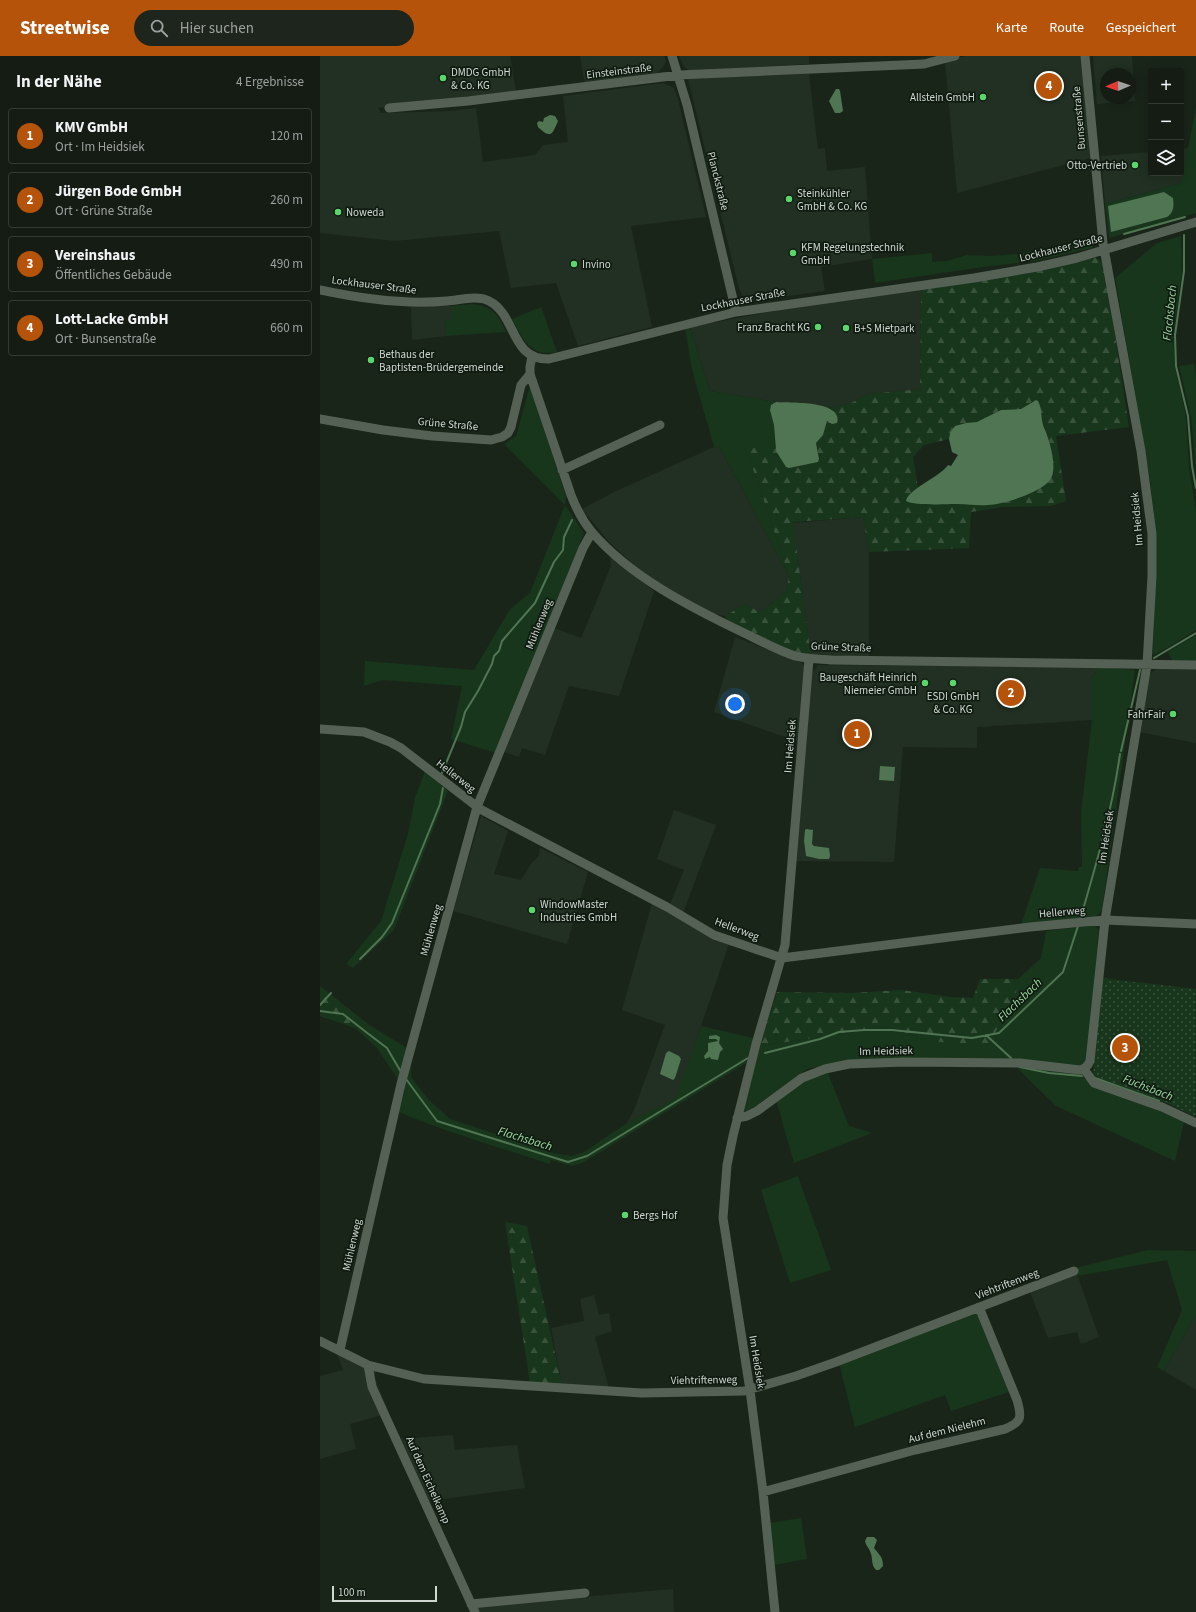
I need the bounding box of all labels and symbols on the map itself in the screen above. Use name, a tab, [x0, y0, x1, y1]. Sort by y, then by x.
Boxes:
street label: Einsteinstraße	[586, 59, 653, 82]
place label: DMDG GmbH & Co. KG	[451, 65, 511, 93]
north arrow	[1100, 68, 1136, 104]
pin: 4	[1036, 71, 1062, 101]
marker: DMDG GmbH & Co. KG	[438, 73, 448, 83]
street label: Bunsenstraße	[1069, 85, 1089, 150]
place label: Allstein GmbH	[910, 90, 975, 105]
marker: Allstein GmbH	[978, 92, 988, 102]
street label: Planckstraße	[703, 150, 733, 212]
place label: Otto-Vertrieb	[1067, 158, 1127, 173]
marker: Otto-Vertrieb	[1130, 160, 1140, 170]
place label: Steinkühler GmbH & Co. KG	[797, 186, 867, 214]
marker: Steinkühler GmbH & Co. KG	[784, 194, 794, 204]
place label: Noweda	[346, 205, 384, 220]
marker: Noweda	[333, 207, 343, 217]
street label: Lockhauser Straße	[1018, 230, 1105, 266]
place label: KFM Regelungstechnik GmbH	[801, 240, 905, 268]
marker: KFM Regelungstechnik GmbH	[788, 248, 798, 258]
place label: Invino	[582, 257, 611, 272]
marker: Invino	[569, 259, 579, 269]
street label: Lockhauser Straße	[331, 272, 418, 298]
street label: Lockhauser Straße	[700, 284, 787, 316]
water label: Flachsbach	[1159, 284, 1181, 342]
place label: Franz Bracht KG	[737, 320, 810, 335]
place label: B+S Mietpark	[854, 321, 915, 336]
marker: Franz Bracht KG	[813, 322, 823, 332]
marker: B+S Mietpark	[841, 323, 851, 333]
place label: Bethaus der Baptisten-Brüdergemeinde	[379, 347, 504, 375]
marker: Bethaus der Baptisten-Brüdergemeinde	[366, 355, 376, 365]
street label: Grüne Straße	[417, 414, 479, 434]
street label: Im Heidsiek	[1127, 491, 1147, 546]
street label: Mühlenweg	[522, 596, 556, 651]
street label: Grüne Straße	[811, 638, 872, 656]
place label: Baugeschäft Heinrich Niemeier GmbH	[819, 670, 917, 698]
marker: Baugeschäft Heinrich Niemeier GmbH	[920, 678, 930, 688]
marker: ESDI GmbH & Co. KG	[948, 678, 958, 688]
pin: 2	[998, 678, 1024, 708]
place label: ESDI GmbH & Co. KG	[927, 689, 979, 717]
your location	[725, 694, 745, 714]
place label: FahrFair	[1127, 707, 1165, 722]
marker: FahrFair	[1168, 709, 1178, 719]
street label: Im Heidsiek	[780, 718, 800, 773]
pin: 1	[844, 719, 870, 749]
street label: Hellerweg	[433, 756, 479, 796]
street label: Im Heidsiek	[1094, 809, 1118, 865]
place label: WindowMaster Industries GmbH	[540, 897, 617, 925]
street label: Mühlenweg	[416, 902, 446, 958]
street label: Hellerweg	[1038, 902, 1086, 921]
marker: WindowMaster Industries GmbH	[527, 905, 537, 915]
street label: Hellerweg	[713, 914, 762, 944]
water label: Flachsbach	[994, 975, 1046, 1025]
pin: 3	[1112, 1033, 1138, 1063]
street label: Im Heidsiek	[859, 1043, 914, 1059]
water label: Fuchsbach	[1120, 1071, 1176, 1105]
water label: Flachsbach	[496, 1123, 554, 1155]
place label: Bergs Hof	[633, 1208, 678, 1223]
marker: Bergs Hof	[620, 1210, 630, 1220]
street label: Mühlenweg	[339, 1217, 365, 1273]
street label: Viehtriftenweg	[973, 1265, 1041, 1303]
street label: Im Heidsiek	[745, 1334, 769, 1390]
street label: Viehtriftenweg	[671, 1372, 738, 1388]
street label: Auf dem Nielehm	[907, 1413, 987, 1447]
street label: Auf dem Eichelkamp	[402, 1434, 454, 1526]
scale bar	[332, 1584, 437, 1603]

